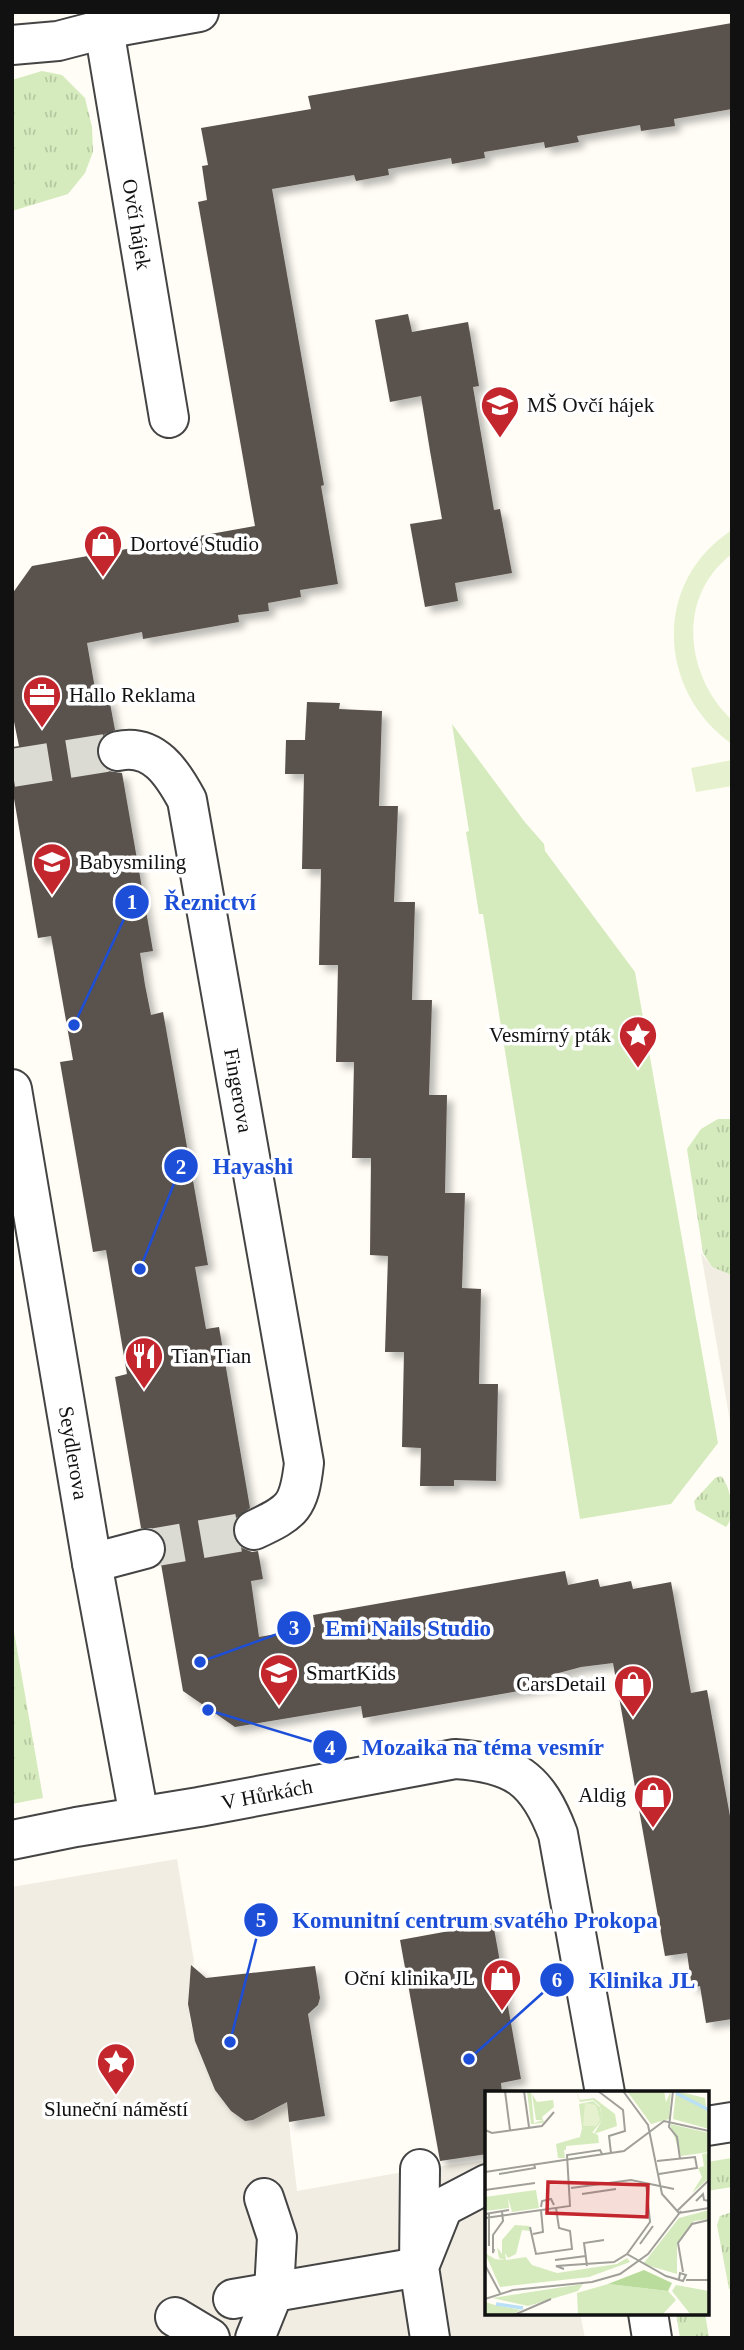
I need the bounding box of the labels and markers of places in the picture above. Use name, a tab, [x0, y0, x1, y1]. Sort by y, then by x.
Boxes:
school or university icon: MŠ Ovčí hájek	[479, 384, 521, 439]
place label: MŠ Ovčí hájek	[527, 393, 655, 417]
shop icon: Dortové Studio	[82, 523, 124, 578]
place label: Dortové Studio	[130, 532, 259, 556]
office icon: Hallo Reklama	[21, 674, 63, 729]
place label: Hallo Reklama	[69, 683, 196, 707]
school or university icon: Babysmiling	[31, 841, 73, 896]
place label: Babysmiling	[79, 850, 187, 874]
callout: Řeznictví	[115, 880, 270, 924]
place icon: Vesmírný pták	[617, 1014, 659, 1069]
place label: Vesmírný pták	[489, 1023, 611, 1047]
callout: Hayashi	[163, 1144, 307, 1188]
restaurant icon: Tian Tian	[123, 1335, 165, 1390]
place label: Tian Tian	[171, 1344, 252, 1368]
callout: Emi Nails Studio	[276, 1606, 505, 1650]
school or university icon: SmartKids	[258, 1652, 300, 1707]
place label: SmartKids	[306, 1661, 396, 1685]
shop icon: CarsDetail	[612, 1663, 654, 1718]
place label: CarsDetail	[516, 1672, 606, 1696]
callout: Mozaika na téma vesmír	[313, 1725, 618, 1769]
shop icon: Aldig	[632, 1774, 674, 1829]
place label: Aldig	[578, 1783, 626, 1807]
callout: Komunitní centrum svatého Prokopa	[243, 1898, 672, 1942]
shop icon: Oční klinika JL	[481, 1957, 523, 2012]
callout: Klinika JL	[540, 1958, 709, 2002]
place label: Oční klinika JL	[344, 1966, 475, 1990]
place icon: Sluneční náměstí	[95, 2041, 137, 2096]
place label: Sluneční náměstí	[44, 2097, 188, 2121]

